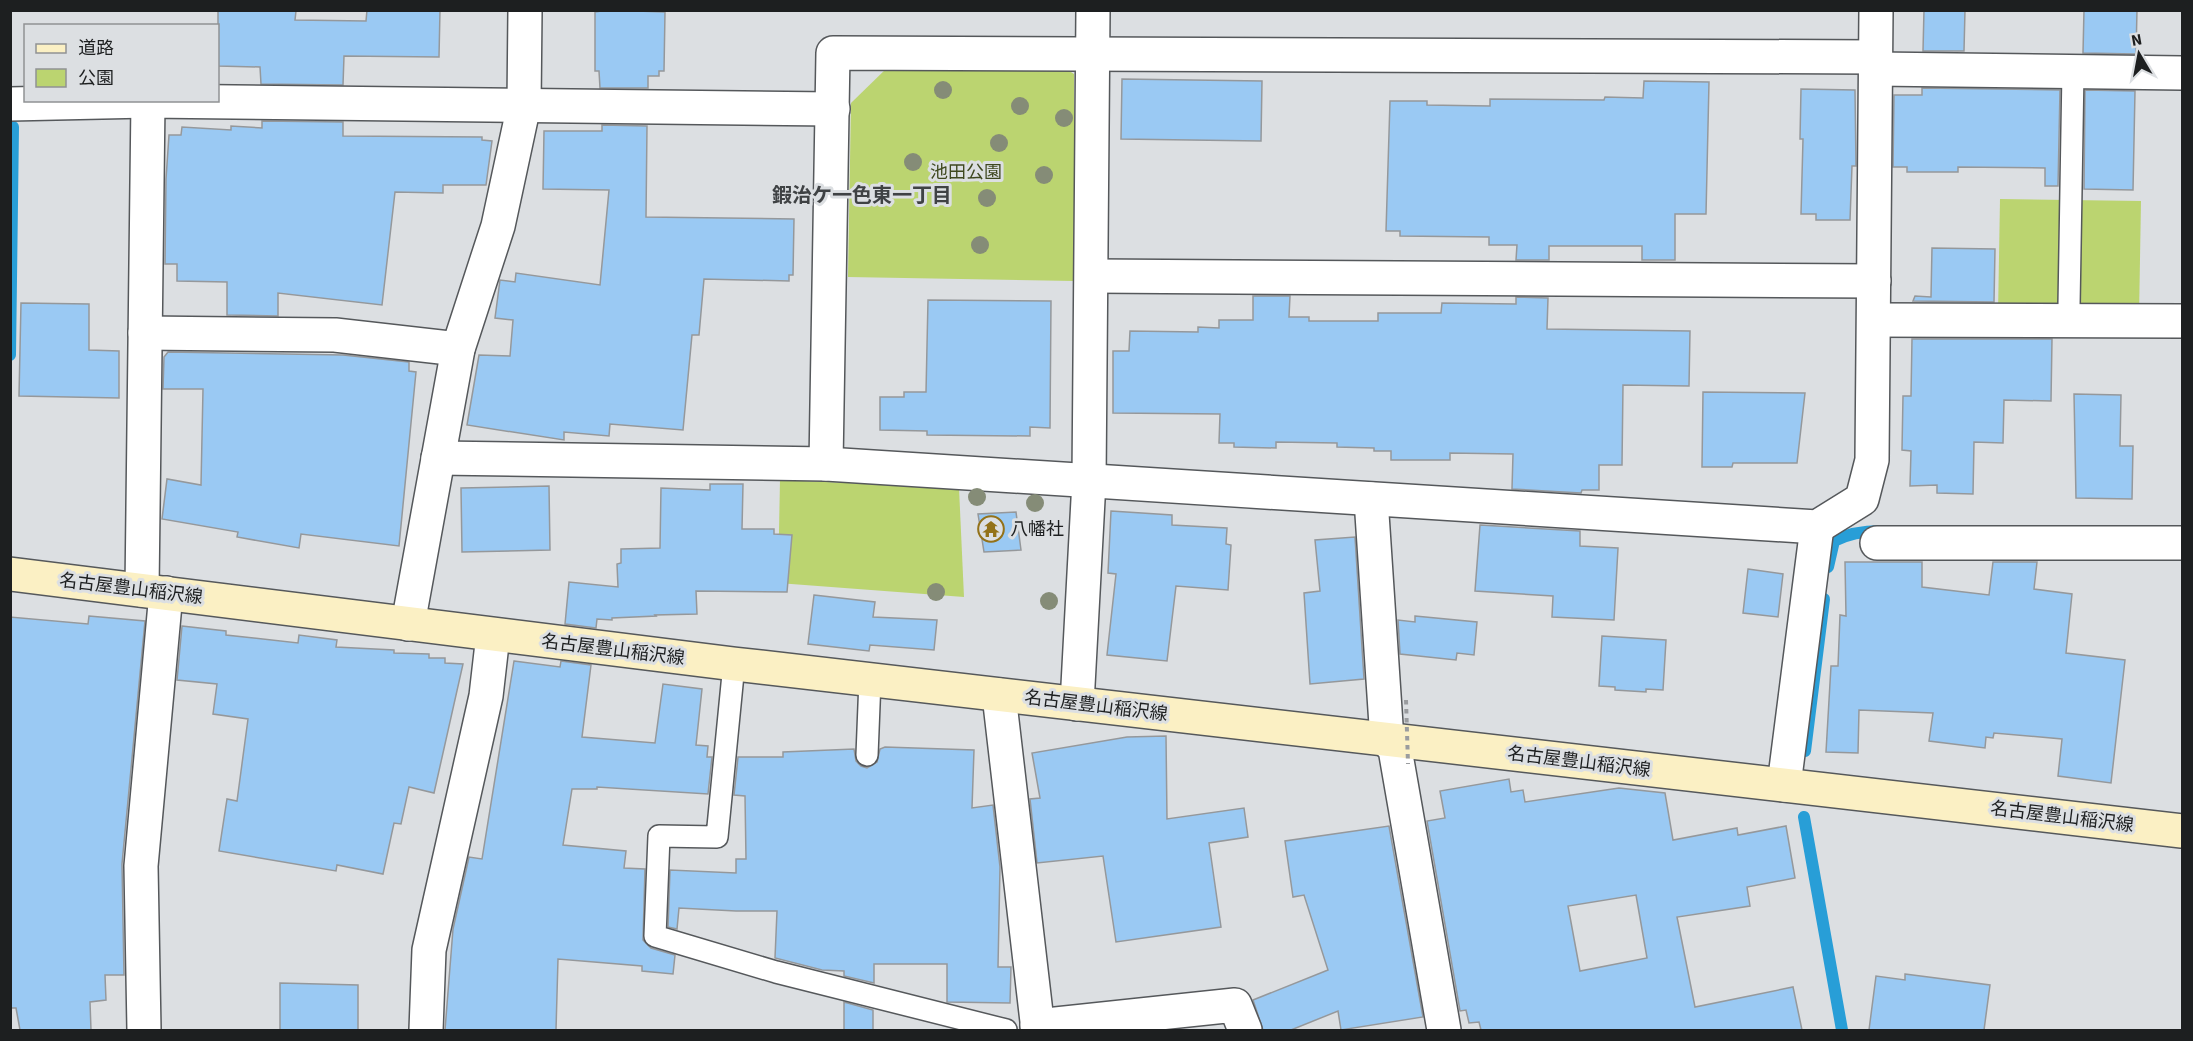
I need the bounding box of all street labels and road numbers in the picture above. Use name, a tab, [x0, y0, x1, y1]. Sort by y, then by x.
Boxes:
street label: 名古屋豊山稲沢線	[58, 568, 204, 610]
street label: 名古屋豊山稲沢線	[540, 629, 686, 671]
street label: 名古屋豊山稲沢線	[1023, 685, 1169, 727]
street label: 名古屋豊山稲沢線	[1506, 741, 1652, 783]
street label: 名古屋豊山稲沢線	[1989, 796, 2135, 838]

